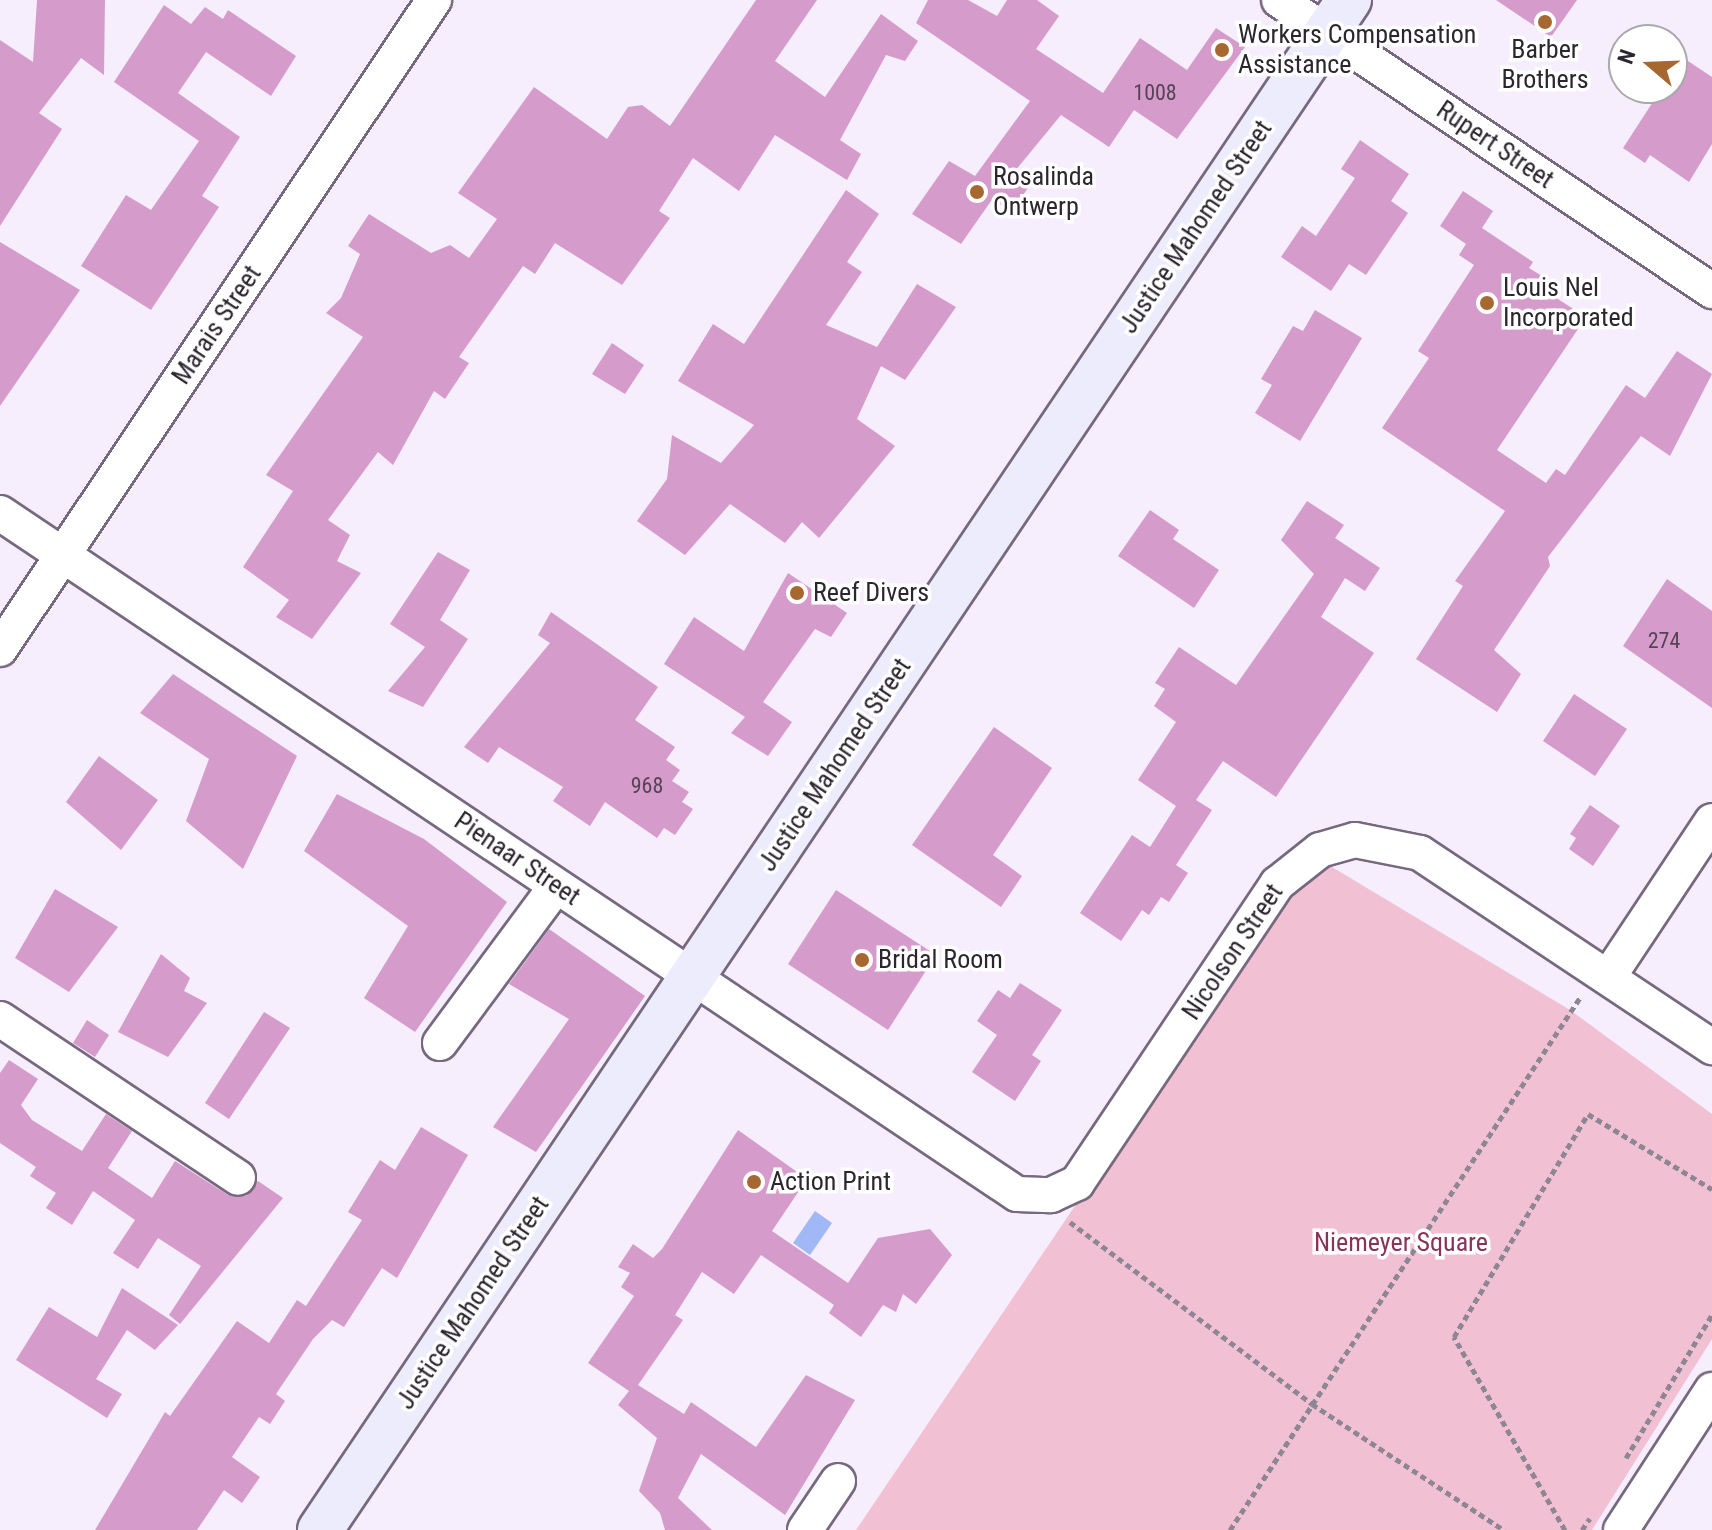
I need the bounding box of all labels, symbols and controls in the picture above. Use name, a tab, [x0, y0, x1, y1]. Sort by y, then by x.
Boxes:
marker: Barber Brothers	[1536, 13, 1554, 31]
place label: Workers Compensation Assistance	[1238, 19, 1476, 80]
north arrow	[1608, 24, 1688, 104]
place label: Barber Brothers	[1501, 34, 1589, 96]
marker: Workers Compensation Assistance	[1213, 41, 1231, 59]
text: N	[1613, 46, 1641, 67]
house number: 1008	[1133, 80, 1177, 106]
street label: Rupert Street	[1431, 94, 1559, 196]
street label: Justice Mahomed Street	[1113, 115, 1279, 339]
place label: Rosalinda Ontwerp	[993, 161, 1094, 222]
marker: Rosalinda Ontwerp	[968, 183, 986, 201]
street label: Marais Street	[166, 260, 268, 390]
place label: Louis Nel Incorporated	[1503, 272, 1634, 334]
marker: Louis Nel Incorporated	[1478, 294, 1496, 312]
place label: Reef Divers	[813, 577, 929, 609]
marker: Reef Divers	[788, 584, 806, 602]
house number: 274	[1648, 628, 1680, 654]
street label: Justice Mahomed Street	[752, 653, 918, 877]
house number: 968	[631, 773, 663, 799]
street label: Pienaar Street	[448, 806, 586, 912]
street label: Nicolson Street	[1176, 878, 1290, 1026]
place label: Bridal Room	[878, 944, 1003, 976]
marker: Bridal Room	[853, 951, 871, 969]
place label: Action Print	[770, 1166, 891, 1198]
marker: Action Print	[745, 1173, 763, 1191]
street label: Justice Mahomed Street	[390, 1191, 556, 1415]
park label: Niemeyer Square	[1314, 1227, 1488, 1259]

